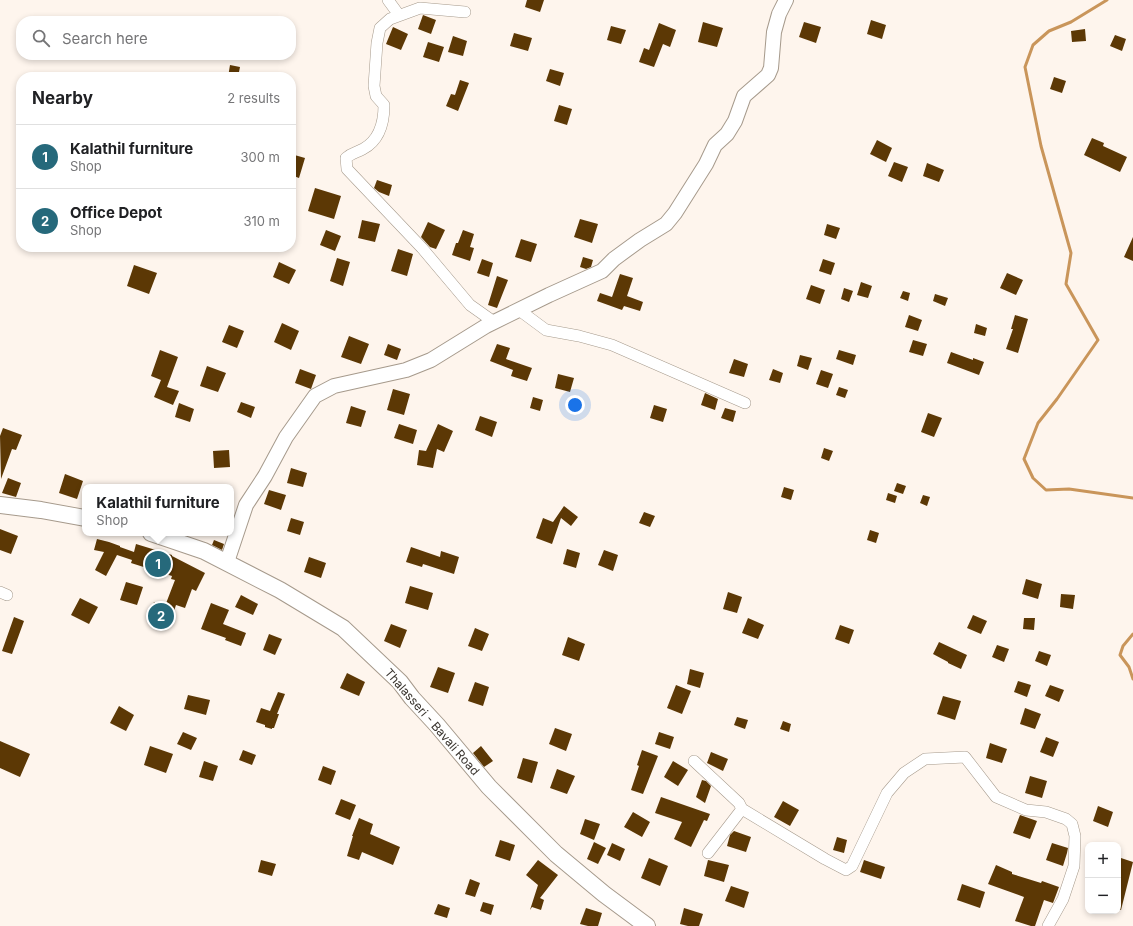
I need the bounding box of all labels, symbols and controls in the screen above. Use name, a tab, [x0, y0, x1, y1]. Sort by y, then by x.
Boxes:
search box	[16, 16, 296, 60]
icon: search	[30, 27, 52, 49]
text: Search here	[62, 29, 148, 48]
text: Nearby	[32, 88, 93, 108]
text: 2 results	[227, 90, 280, 106]
text: Kalathil furniture	[70, 139, 193, 158]
text: 1	[42, 149, 48, 165]
text: 300 m	[241, 149, 280, 165]
text: Shop	[70, 158, 102, 174]
text: Office Depot	[70, 203, 162, 222]
text: 2	[41, 213, 49, 229]
text: 310 m	[243, 213, 280, 229]
text: Shop	[70, 222, 102, 238]
your location	[565, 395, 585, 415]
popup	[82, 484, 234, 536]
text: Kalathil furniture	[96, 493, 220, 512]
text: Shop	[96, 512, 128, 528]
pin: 1	[145, 549, 171, 579]
pin: 2	[148, 601, 174, 631]
street label: Thalasseri - Bavali Road	[382, 665, 483, 778]
map controls	[1085, 842, 1121, 914]
button: +	[1085, 842, 1121, 878]
button: −	[1085, 878, 1121, 914]

